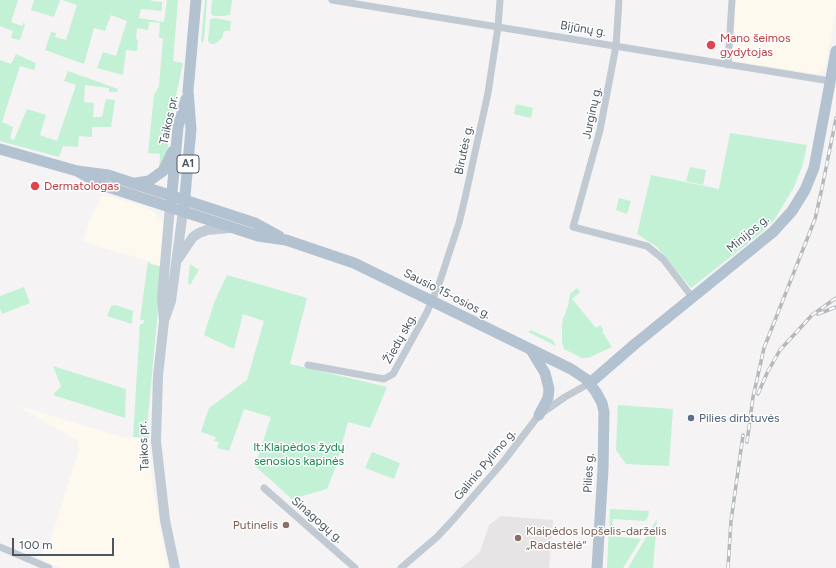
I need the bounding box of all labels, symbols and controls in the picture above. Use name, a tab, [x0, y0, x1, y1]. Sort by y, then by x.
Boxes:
street label: Bijūnų g.	[559, 18, 607, 40]
place label: Mano šeimos gydytojas	[720, 31, 791, 59]
marker: Mano šeimos gydytojas	[705, 39, 717, 51]
street label: Jurginų g.	[579, 86, 605, 140]
street label: Taikos pr.	[157, 94, 181, 146]
street label: Birutės g.	[452, 124, 476, 176]
road number: A1	[177, 155, 199, 173]
place label: Dermatologas	[44, 179, 119, 193]
marker: Dermatologas	[29, 180, 41, 192]
street label: Minijos g.	[724, 212, 772, 256]
street label: Sausio 15-osios g.	[401, 266, 493, 322]
street label: Žiedų skg.	[380, 312, 420, 366]
place label: Pilies dirbtuvės	[699, 411, 780, 425]
marker: Pilies dirbtuvės	[686, 413, 696, 423]
street label: Taikos pr.	[136, 421, 152, 471]
street label: Galinio Pylimo g.	[451, 427, 519, 503]
park label: lt:Klaipėdos žydų senosios kapinės	[253, 440, 345, 468]
street label: Pilies g.	[581, 453, 597, 493]
street label: Sinagogų g.	[288, 494, 346, 546]
place label: Putinelis	[233, 518, 278, 532]
marker: Putinelis	[281, 520, 291, 530]
place label: Klaipėdos lopšelis-darželis „Radastėlė“	[526, 524, 667, 552]
scale bar	[14, 530, 116, 556]
marker: Klaipėdos lopšelis-darželis „Radastėlė“	[513, 533, 523, 543]
text: 100 m	[19, 538, 53, 552]

